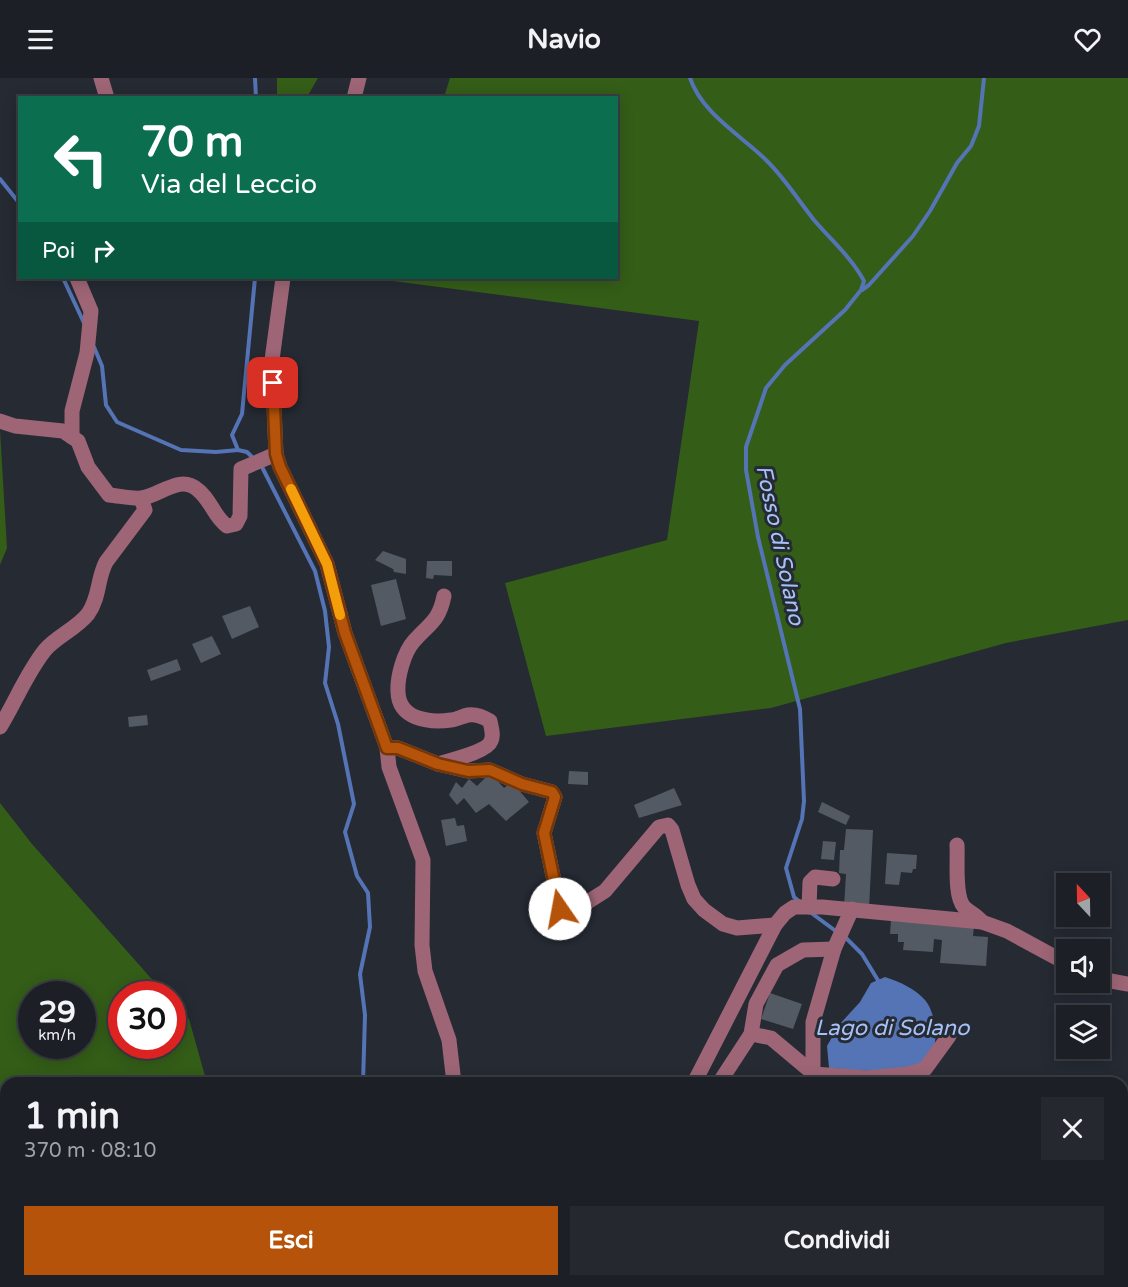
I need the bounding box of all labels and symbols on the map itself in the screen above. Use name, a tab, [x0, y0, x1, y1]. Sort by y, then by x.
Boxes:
pin	[247, 357, 298, 408]
water label: Fosso di Solano	[750, 463, 810, 629]
north arrow	[1056, 873, 1110, 927]
position arrow	[528, 877, 592, 941]
speed limit sign: 30	[108, 981, 186, 1059]
water label: Lago di Solano	[815, 1015, 971, 1041]

